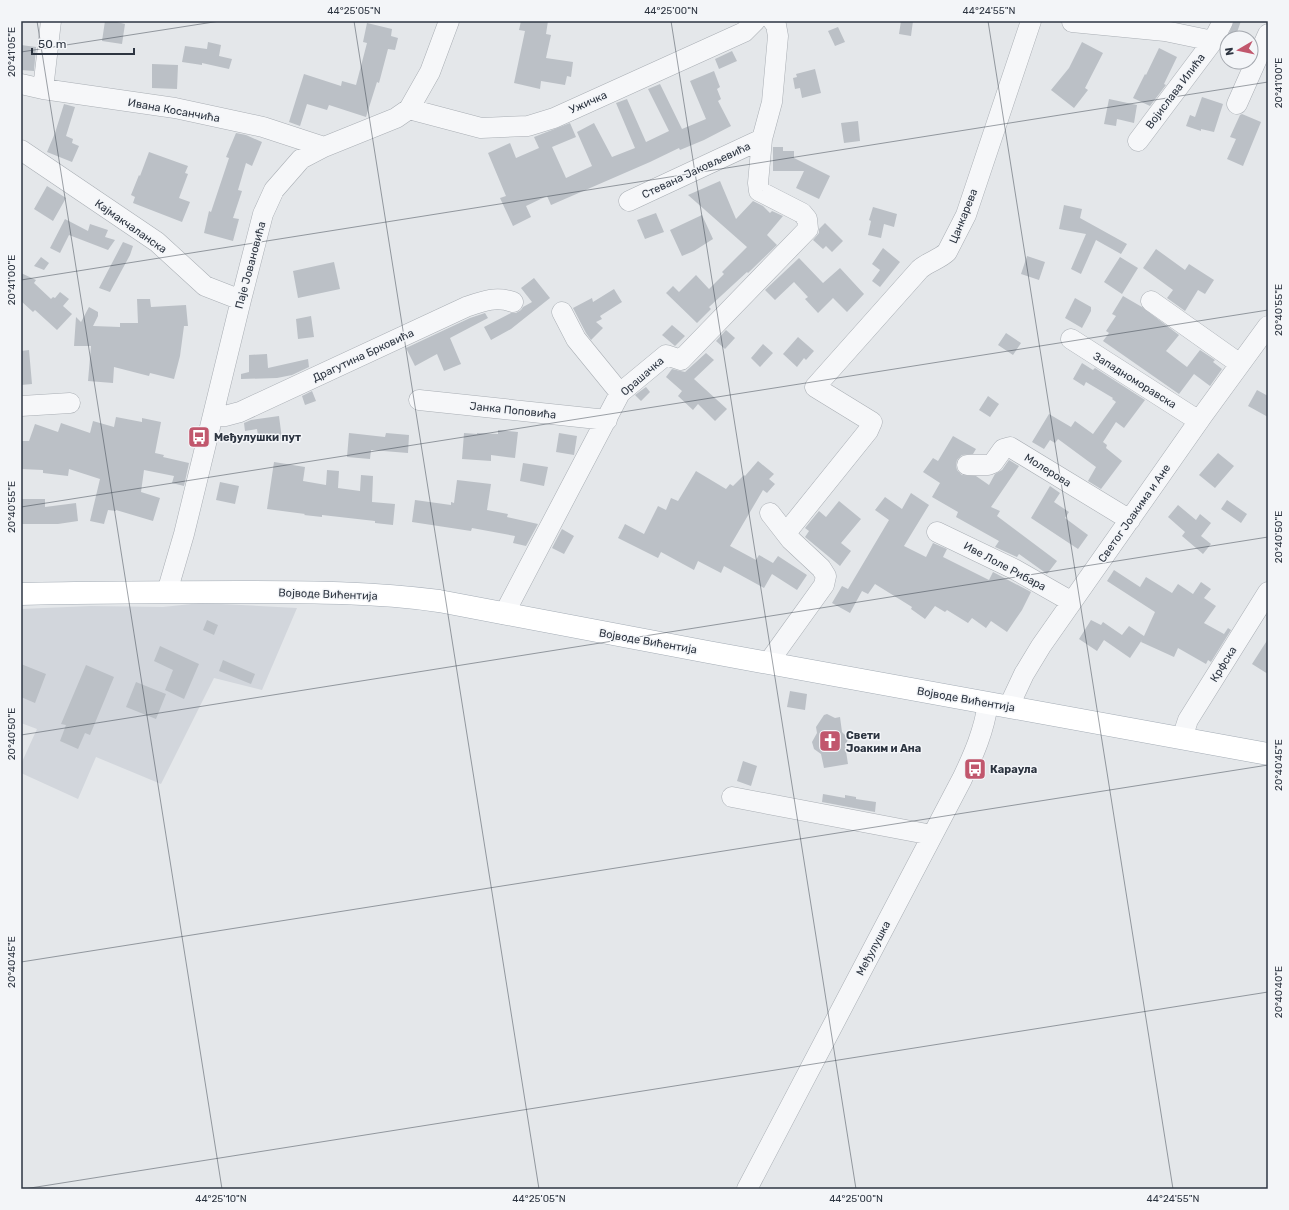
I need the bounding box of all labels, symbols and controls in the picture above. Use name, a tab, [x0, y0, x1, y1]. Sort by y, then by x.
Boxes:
text: 44°25'05"N	[327, 5, 381, 17]
text: 44°25'00"N	[644, 5, 698, 17]
text: 44°24'55"N	[963, 5, 1015, 17]
text: 20°41'05"E	[6, 27, 18, 77]
scale bar	[32, 30, 134, 56]
north arrow	[1219, 30, 1259, 70]
text: 50 m	[38, 37, 66, 51]
text: N	[1223, 46, 1237, 56]
street label: Војислава Илића	[1143, 51, 1208, 131]
text: 20°41'00"E	[1273, 58, 1285, 108]
street label: Ужичка	[567, 88, 609, 117]
street label: Ивана Косанчића	[127, 96, 221, 125]
street label: Стевана Јаковљевића	[640, 140, 753, 201]
street label: Цанкарева	[947, 187, 980, 245]
street label: Кајмакчаланска	[92, 197, 169, 256]
street label: Паје Јовановића	[233, 220, 268, 310]
text: 20°41'00"E	[6, 255, 18, 305]
text: 20°40'55"E	[1273, 284, 1285, 336]
street label: Драгутина Брковића	[311, 326, 416, 385]
street label: Западноморавска	[1091, 350, 1179, 411]
street label: Орашачка	[618, 354, 667, 399]
street label: Јанка Поповића	[469, 399, 557, 422]
bus stop icon: Међулушки пут	[186, 424, 212, 450]
place label: Међулушки пут	[214, 431, 301, 444]
street label: Молерова	[1022, 451, 1073, 490]
street label: Светог Јоакима и Ане	[1096, 462, 1173, 565]
text: 20°40'55"E	[6, 481, 18, 533]
text: 20°40'50"E	[1273, 511, 1285, 563]
street label: Иве Лоле Рибара	[961, 539, 1048, 594]
street label: Војводе Вићентија	[278, 586, 378, 603]
street label: Војводе Вићентија	[598, 626, 698, 657]
street label: Крфска	[1207, 644, 1239, 684]
street label: Војводе Вићентија	[916, 684, 1016, 715]
text: 20°40'50"E	[6, 708, 18, 760]
church icon: Свети Јоаким и Ана	[817, 728, 843, 754]
place label: Свети Јоаким и Ана	[846, 729, 921, 755]
text: 20°40'45"E	[1273, 739, 1285, 791]
bus stop icon: Караула	[962, 756, 988, 782]
place label: Караула	[990, 763, 1037, 776]
street label: Међулушка	[854, 919, 893, 978]
text: 20°40'45"E	[6, 936, 18, 988]
text: 20°40'40"E	[1273, 966, 1285, 1018]
text: 44°25'10"N	[195, 1193, 247, 1205]
text: 44°25'05"N	[512, 1193, 566, 1205]
text: 44°25'00"N	[829, 1193, 883, 1205]
text: 44°24'55"N	[1147, 1193, 1199, 1205]

